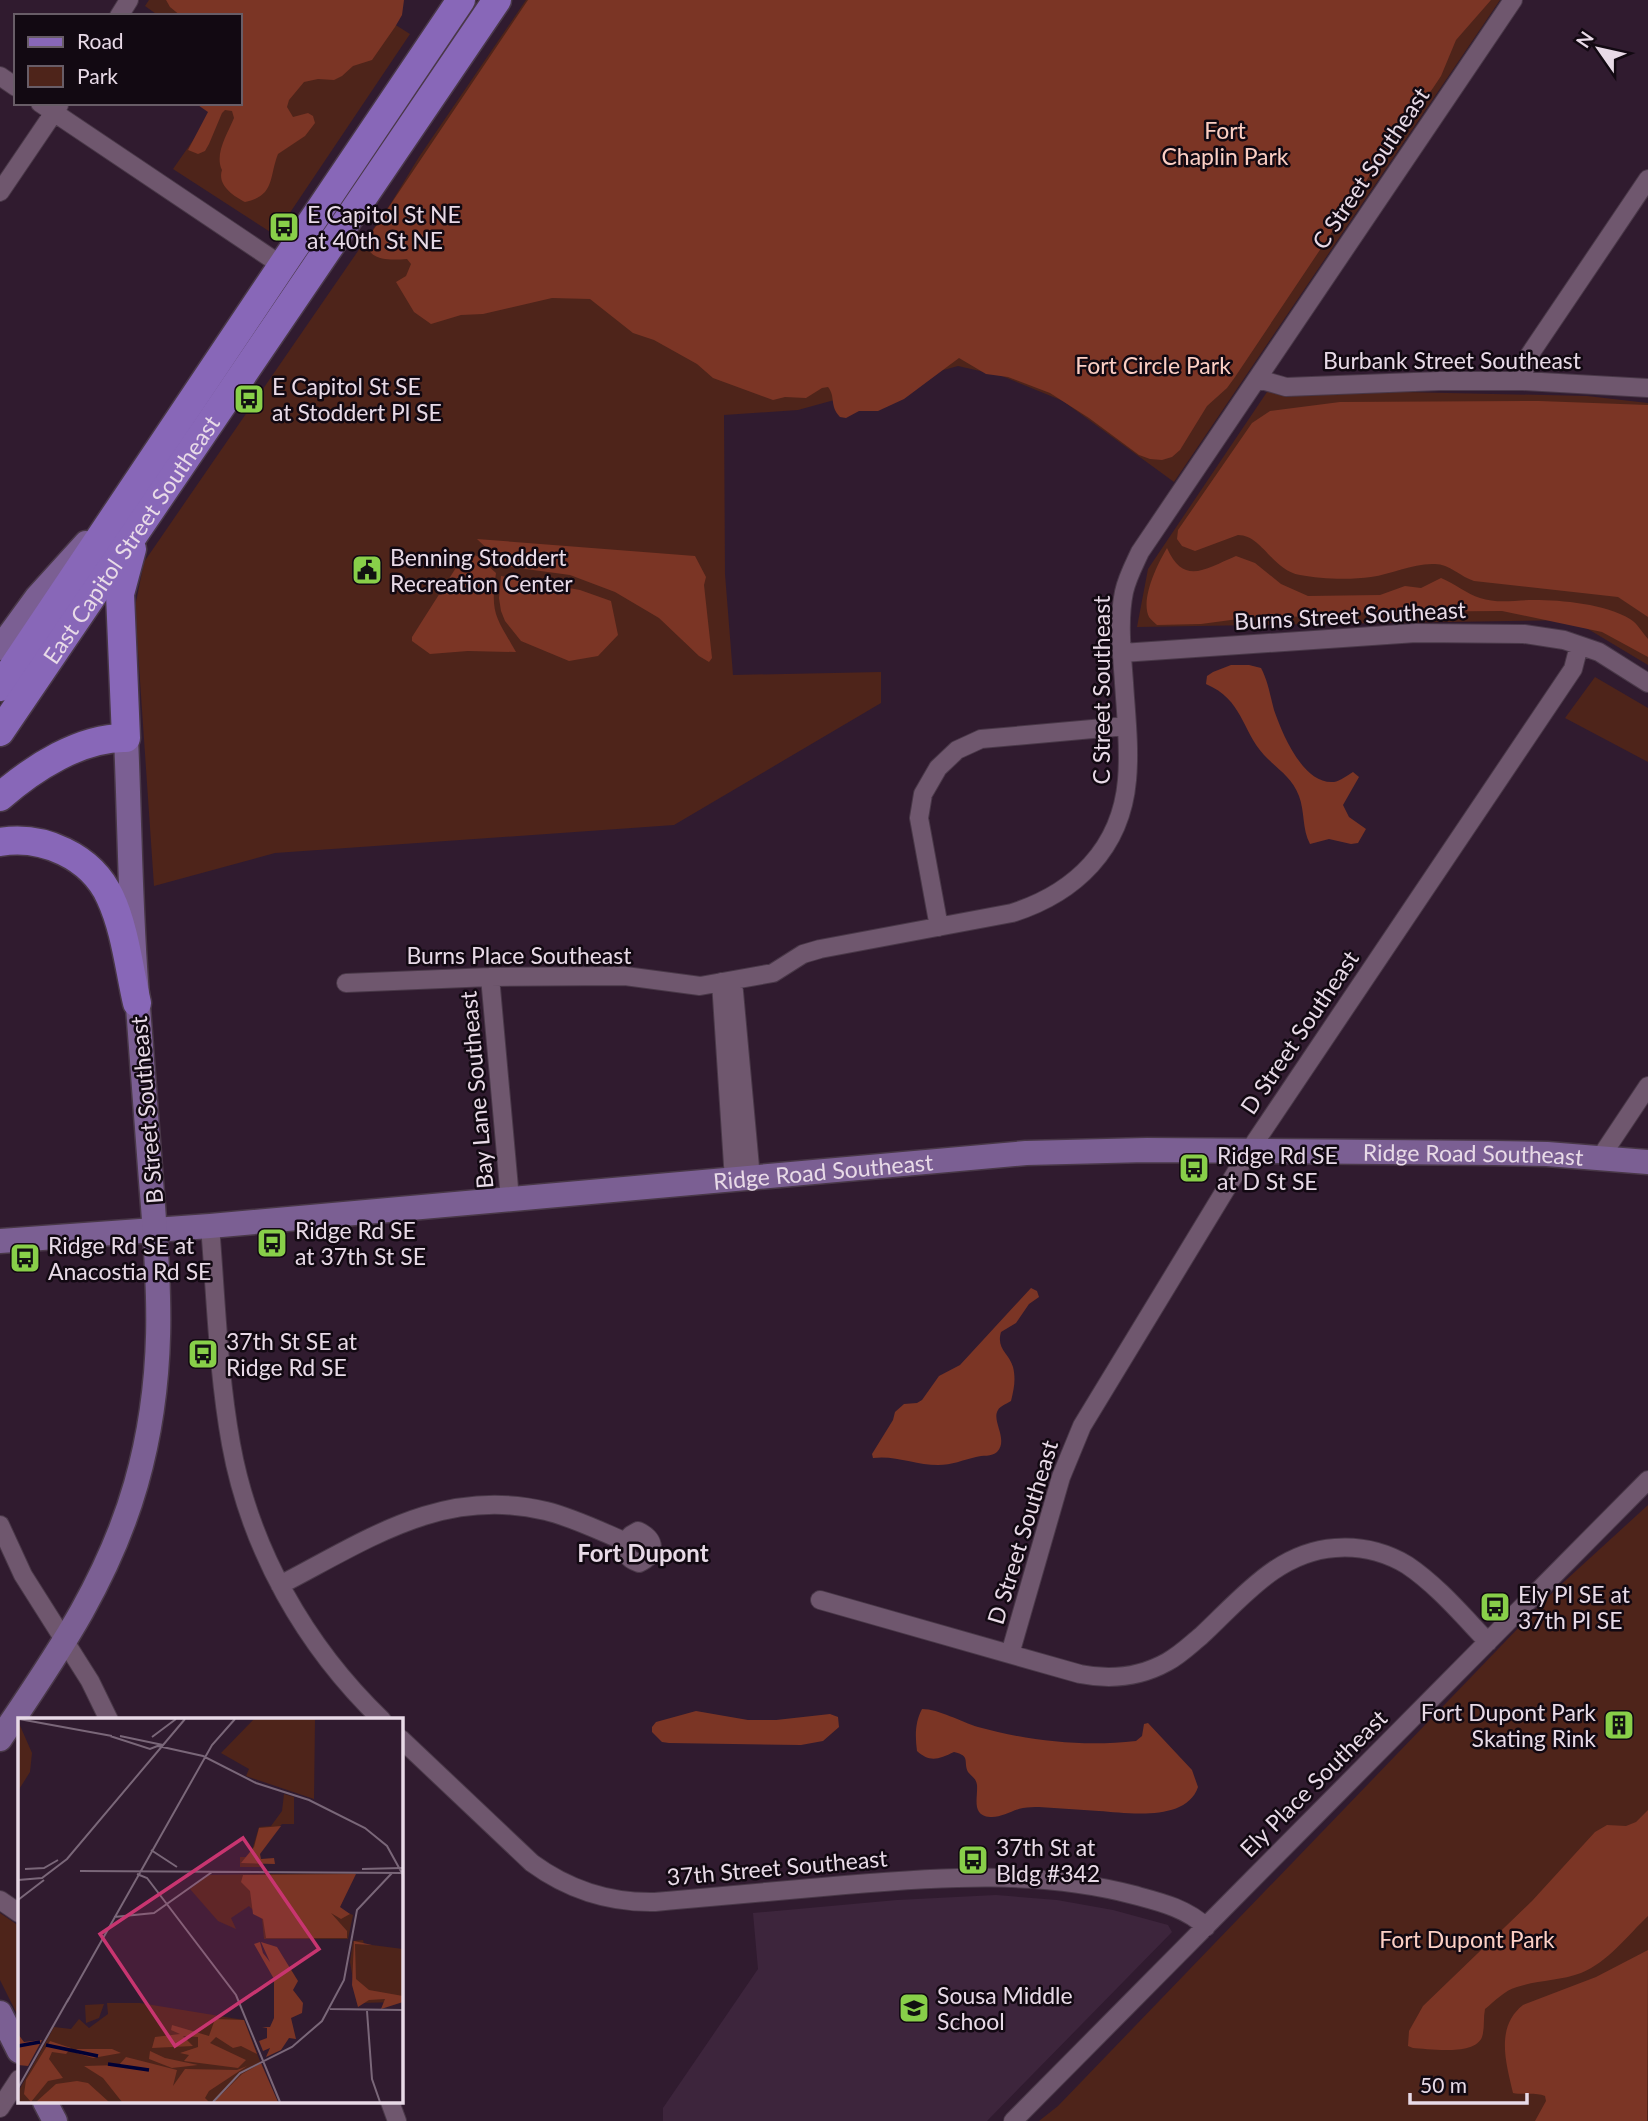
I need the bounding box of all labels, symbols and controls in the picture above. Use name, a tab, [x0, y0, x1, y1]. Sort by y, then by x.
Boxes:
legend	[14, 14, 242, 105]
north arrow	[1564, 14, 1634, 84]
text: N	[1571, 27, 1598, 52]
text: Road	[77, 28, 124, 53]
text: Park	[77, 63, 118, 88]
street label: C Street Southeast	[1306, 81, 1435, 254]
park label: Fort Chaplin Park	[1161, 116, 1289, 170]
place label: E Capitol St NE at 40th St NE	[307, 200, 461, 254]
bus stop icon: E Capitol St NE at 40th St NE	[267, 210, 301, 244]
street label: Burbank Street Southeast	[1323, 346, 1582, 374]
park label: Fort Circle Park	[1075, 351, 1231, 379]
place label: E Capitol St SE at Stoddert Pl SE	[272, 372, 442, 426]
bus stop icon: E Capitol St SE at Stoddert Pl SE	[232, 382, 266, 416]
street label: East Capitol Street Southeast	[37, 409, 226, 669]
place label: Benning Stoddert Recreation Center	[390, 543, 573, 597]
public building icon: Benning Stoddert Recreation Center	[350, 553, 384, 587]
street label: C Street Southeast	[1087, 595, 1115, 784]
street label: Burns Street Southeast	[1233, 595, 1467, 635]
street label: Burns Place Southeast	[406, 941, 632, 969]
street label: D Street Southeast	[1234, 944, 1364, 1119]
street label: Bay Lane Southeast	[453, 989, 499, 1190]
street label: B Street Southeast	[124, 1014, 168, 1205]
street label: Ridge Road Southeast	[1363, 1138, 1585, 1171]
place label: Ridge Rd SE at D St SE	[1217, 1141, 1338, 1195]
street label: Ridge Road Southeast	[712, 1147, 935, 1195]
bus stop icon: Ridge Rd SE at D St SE	[1177, 1151, 1211, 1185]
place label: Ridge Rd SE at 37th St SE	[295, 1216, 426, 1270]
bus stop icon: Ridge Rd SE at 37th St SE	[255, 1226, 289, 1260]
place label: Ridge Rd SE at Anacostia Rd SE	[48, 1231, 211, 1285]
bus stop icon: Ridge Rd SE at Anacostia Rd SE	[8, 1241, 42, 1275]
place label: 37th St SE at Ridge Rd SE	[226, 1327, 358, 1381]
bus stop icon: 37th St SE at Ridge Rd SE	[186, 1337, 220, 1371]
street label: D Street Southeast	[981, 1436, 1064, 1627]
district label: Fort Dupont	[577, 1538, 709, 1567]
place label: Ely Pl SE at 37th Pl SE	[1518, 1580, 1631, 1634]
bus stop icon: Ely Pl SE at 37th Pl SE	[1478, 1590, 1512, 1624]
place label: Fort Dupont Park Skating Rink	[1421, 1698, 1596, 1752]
street label: Ely Place Southeast	[1234, 1703, 1393, 1862]
building icon: Fort Dupont Park Skating Rink	[1602, 1708, 1636, 1742]
inset map	[18, 1718, 402, 2104]
place label: 37th St at Bldg #342	[996, 1833, 1100, 1887]
street label: 37th Street Southeast	[666, 1843, 889, 1891]
bus stop icon: 37th St at Bldg #342	[956, 1843, 990, 1877]
park label: Fort Dupont Park	[1379, 1925, 1555, 1953]
place label: Sousa Middle School	[937, 1981, 1073, 2035]
school or university icon: Sousa Middle School	[897, 1991, 931, 2025]
scale bar	[1410, 2062, 1527, 2106]
text: 50 m	[1420, 2072, 1467, 2097]

